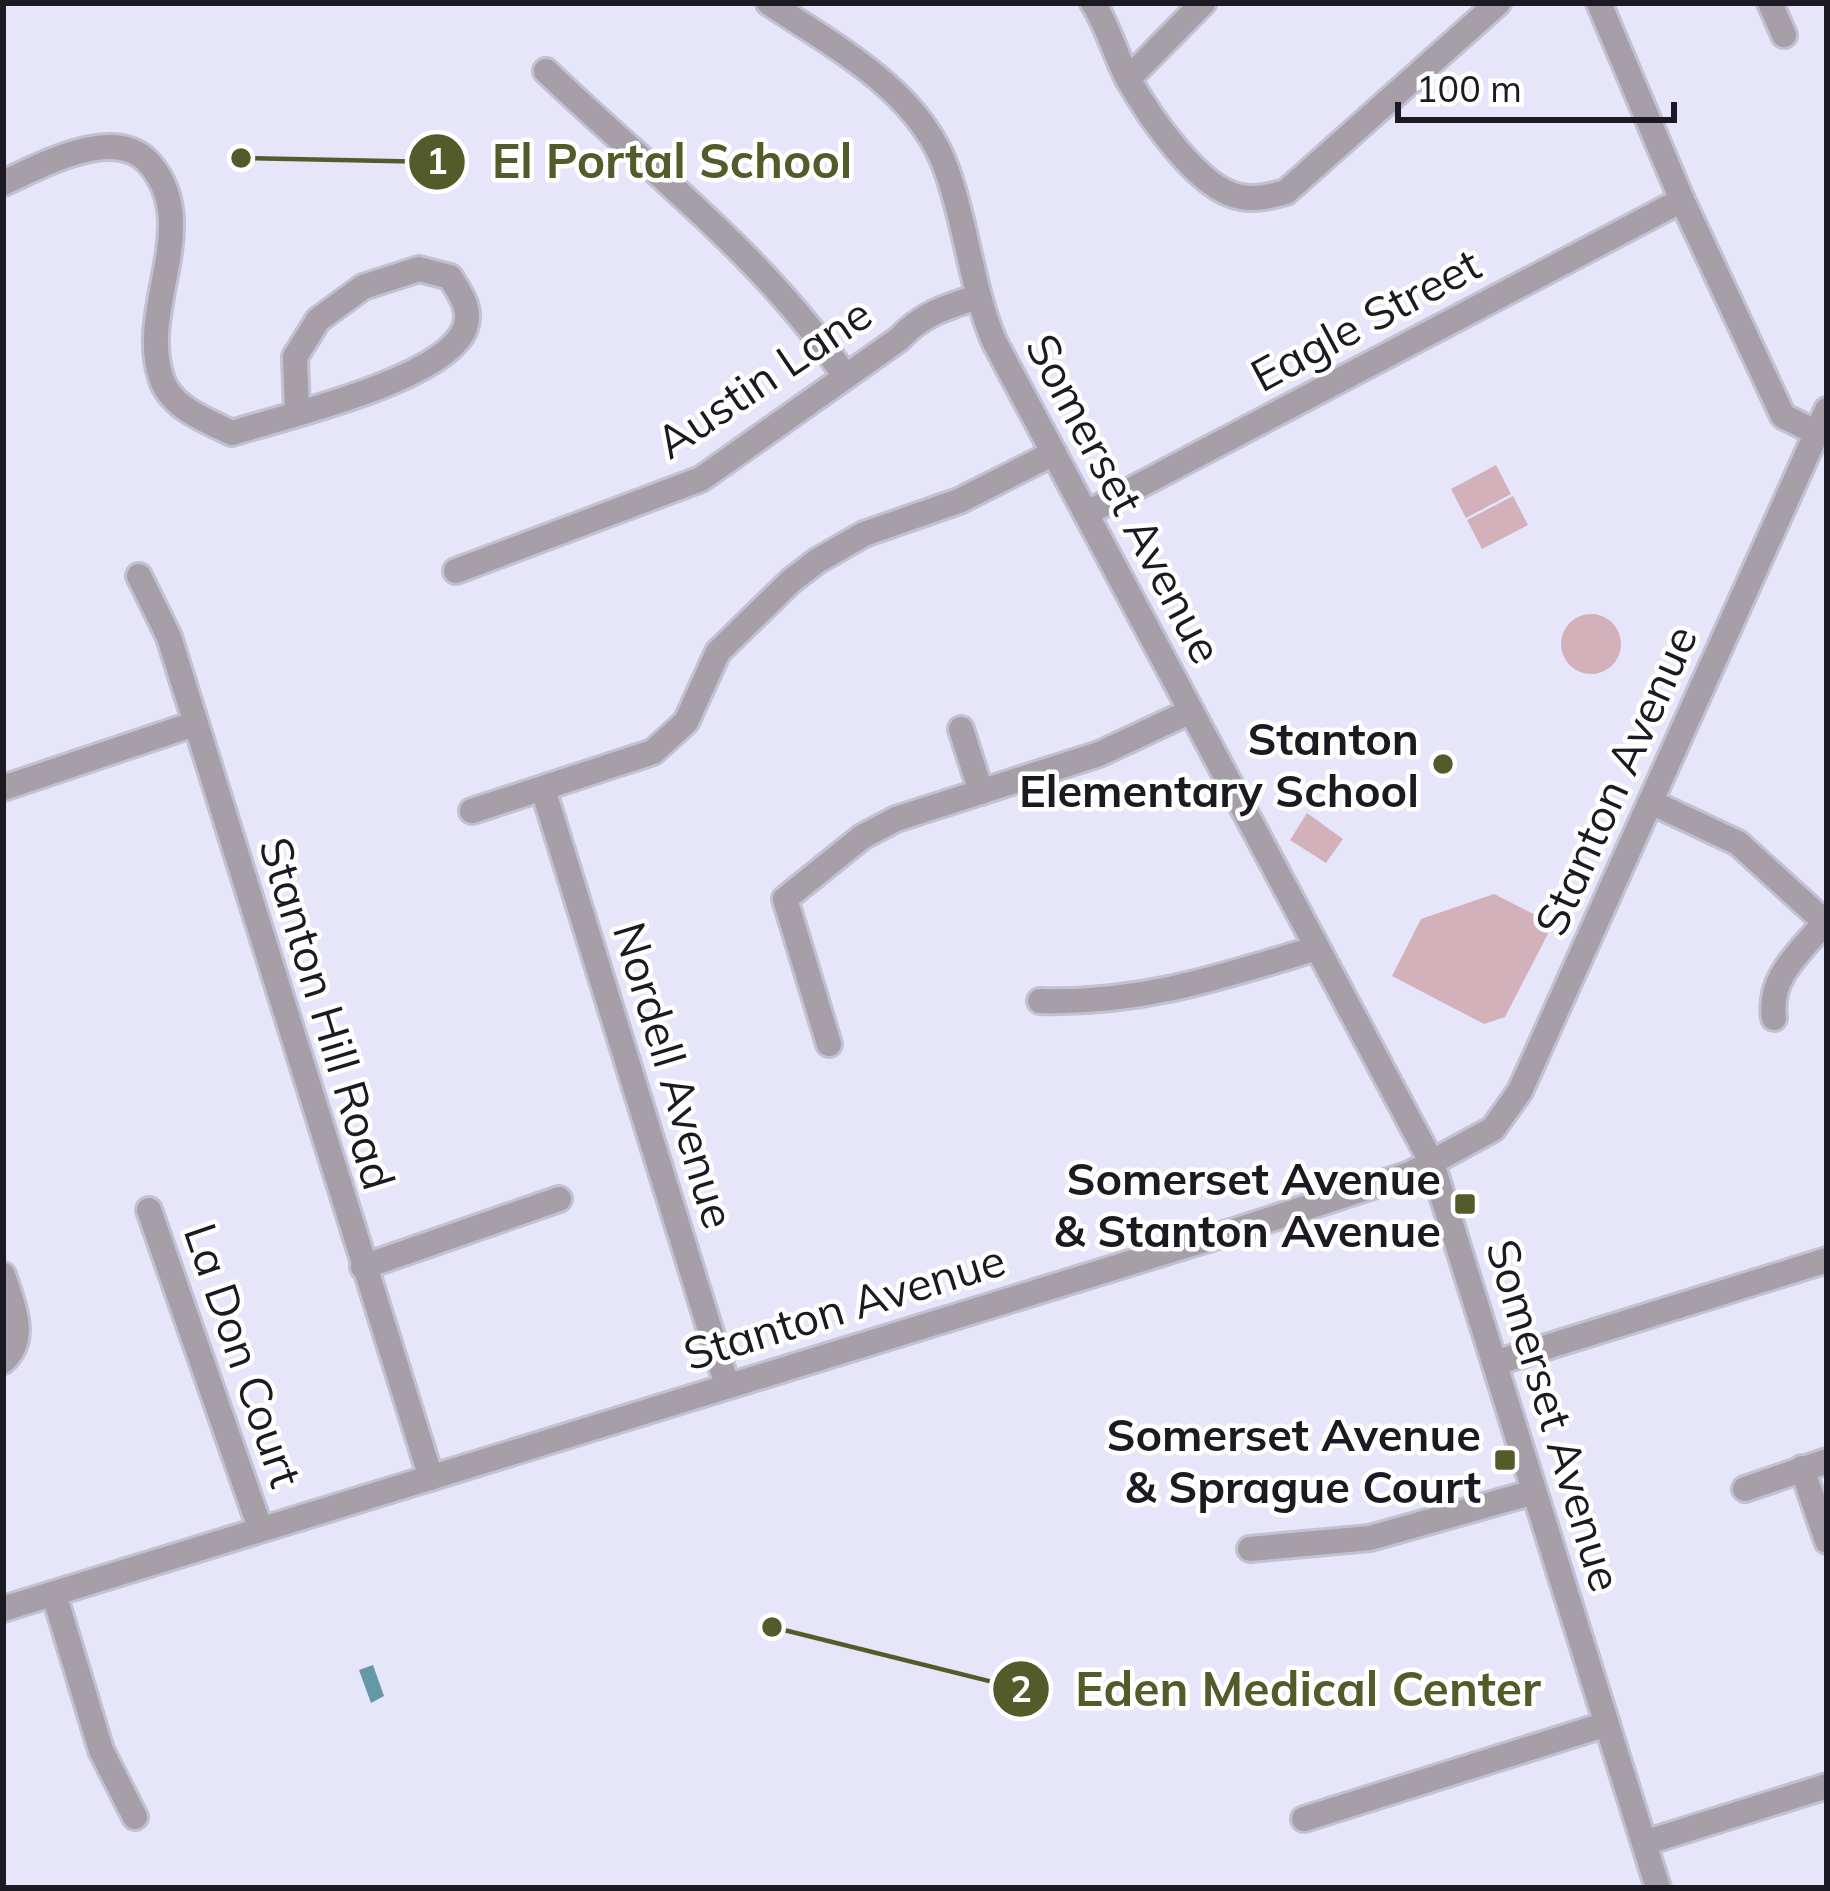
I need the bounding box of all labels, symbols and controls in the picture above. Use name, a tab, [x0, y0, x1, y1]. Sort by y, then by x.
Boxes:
scale bar	[1398, 48, 1674, 122]
text: 100 m	[1416, 66, 1522, 111]
callout: El Portal School	[407, 120, 876, 204]
text: El Portal School	[492, 130, 852, 190]
text: 1	[426, 138, 448, 183]
street label: Eagle Street	[1241, 235, 1489, 403]
street label: Austin Lane	[645, 284, 881, 470]
street label: Somerset Avenue	[1015, 324, 1235, 672]
street label: Stanton Avenue	[1522, 616, 1708, 944]
place label: Stanton Elementary School	[1019, 710, 1419, 818]
marker: Stanton Elementary School	[1430, 751, 1456, 777]
street label: Stanton Hill Road	[248, 830, 408, 1196]
street label: Nordell Avenue	[602, 915, 748, 1235]
place label: Somerset Avenue & Stanton Avenue	[1054, 1150, 1441, 1258]
marker: Somerset Avenue & Stanton Avenue	[1452, 1191, 1478, 1217]
street label: La Don Court	[173, 1216, 315, 1494]
street label: Stanton Avenue	[677, 1231, 1011, 1381]
street label: Somerset Avenue	[1475, 1232, 1635, 1598]
place label: Somerset Avenue & Sprague Court	[1106, 1406, 1481, 1514]
marker: Somerset Avenue & Sprague Court	[1492, 1447, 1518, 1473]
callout: Eden Medical Center	[991, 1647, 1565, 1731]
text: Eden Medical Center	[1075, 1658, 1541, 1718]
text: 2	[1010, 1666, 1032, 1711]

